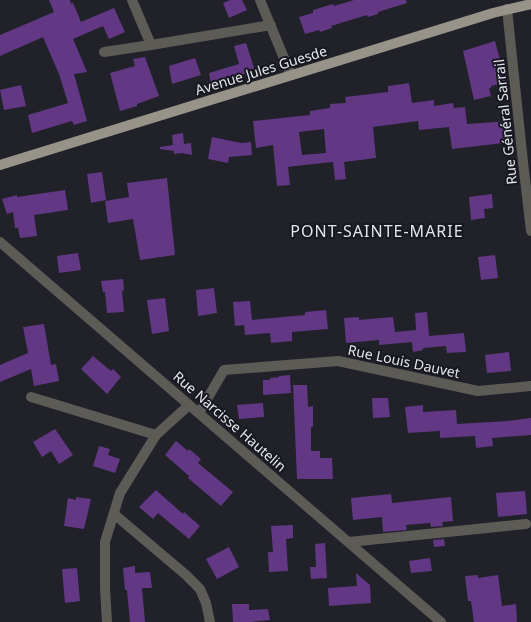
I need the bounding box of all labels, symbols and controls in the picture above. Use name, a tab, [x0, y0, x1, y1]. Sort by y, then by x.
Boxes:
street label: Avenue Jules Guesde	[193, 41, 329, 99]
street label: Rue Général Sarrail	[489, 58, 521, 186]
district label: PONT-SAINTE-MARIE	[290, 220, 464, 242]
street label: Rue Louis Dauvet	[346, 340, 462, 382]
street label: Rue Narcisse Hautelin	[169, 367, 291, 475]

